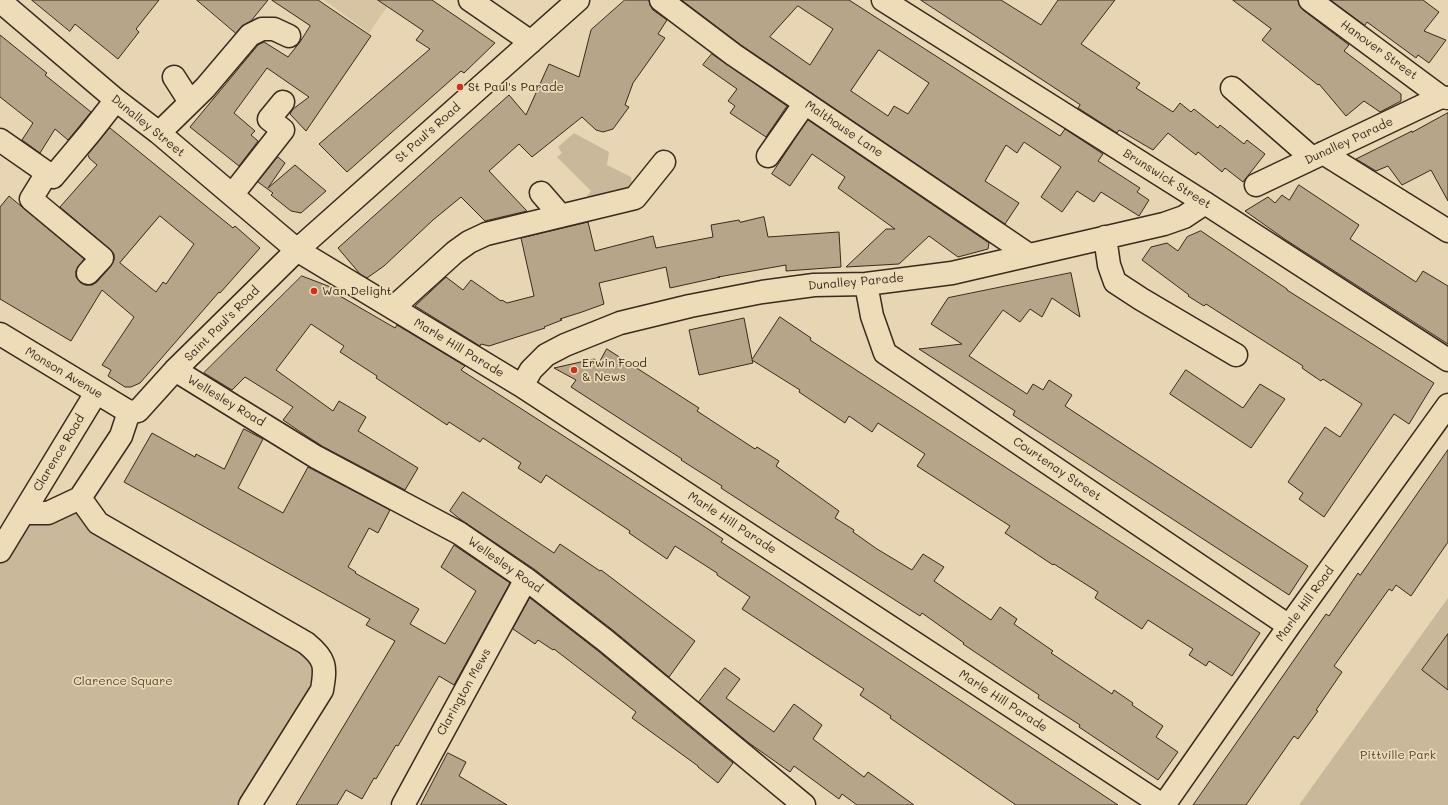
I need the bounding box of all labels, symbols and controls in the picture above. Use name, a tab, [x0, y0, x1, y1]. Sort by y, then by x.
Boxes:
street label: Hanover Street	[1338, 17, 1420, 83]
place label: St Paul's Parade	[468, 80, 564, 94]
marker: St Paul's Parade	[455, 82, 465, 92]
street label: Dunalley Street	[108, 92, 188, 160]
street label: Malthouse Lane	[802, 98, 886, 160]
street label: St Paul's Road	[393, 100, 463, 166]
street label: Dunalley Parade	[1303, 114, 1395, 168]
street label: Brunswick Street	[1120, 146, 1214, 212]
street label: Dunalley Parade	[808, 271, 904, 293]
street label: Saint Paul's Road	[181, 283, 263, 365]
place label: Wan Delight	[322, 284, 392, 298]
marker: Wan Delight	[309, 286, 319, 296]
street label: Marle Hill Parade	[411, 315, 507, 381]
street label: Monson Avenue	[22, 344, 106, 402]
place label: Erwin Food & News	[582, 356, 647, 384]
marker: Erwin Food & News	[569, 365, 579, 375]
street label: Wellesley Road	[185, 372, 267, 430]
street label: Clarence Road	[30, 412, 88, 494]
street label: Courtenay Street	[1010, 434, 1104, 504]
street label: Marle Hill Parade	[685, 489, 779, 557]
street label: Wellesley Road	[465, 534, 545, 596]
street label: Marle Hill Road	[1273, 564, 1337, 644]
street label: Clarington Mews	[434, 646, 494, 738]
street label: Marle Hill Parade	[956, 667, 1050, 735]
park label: Clarence Square	[73, 674, 173, 688]
park label: Pittville Park	[1360, 748, 1436, 762]

